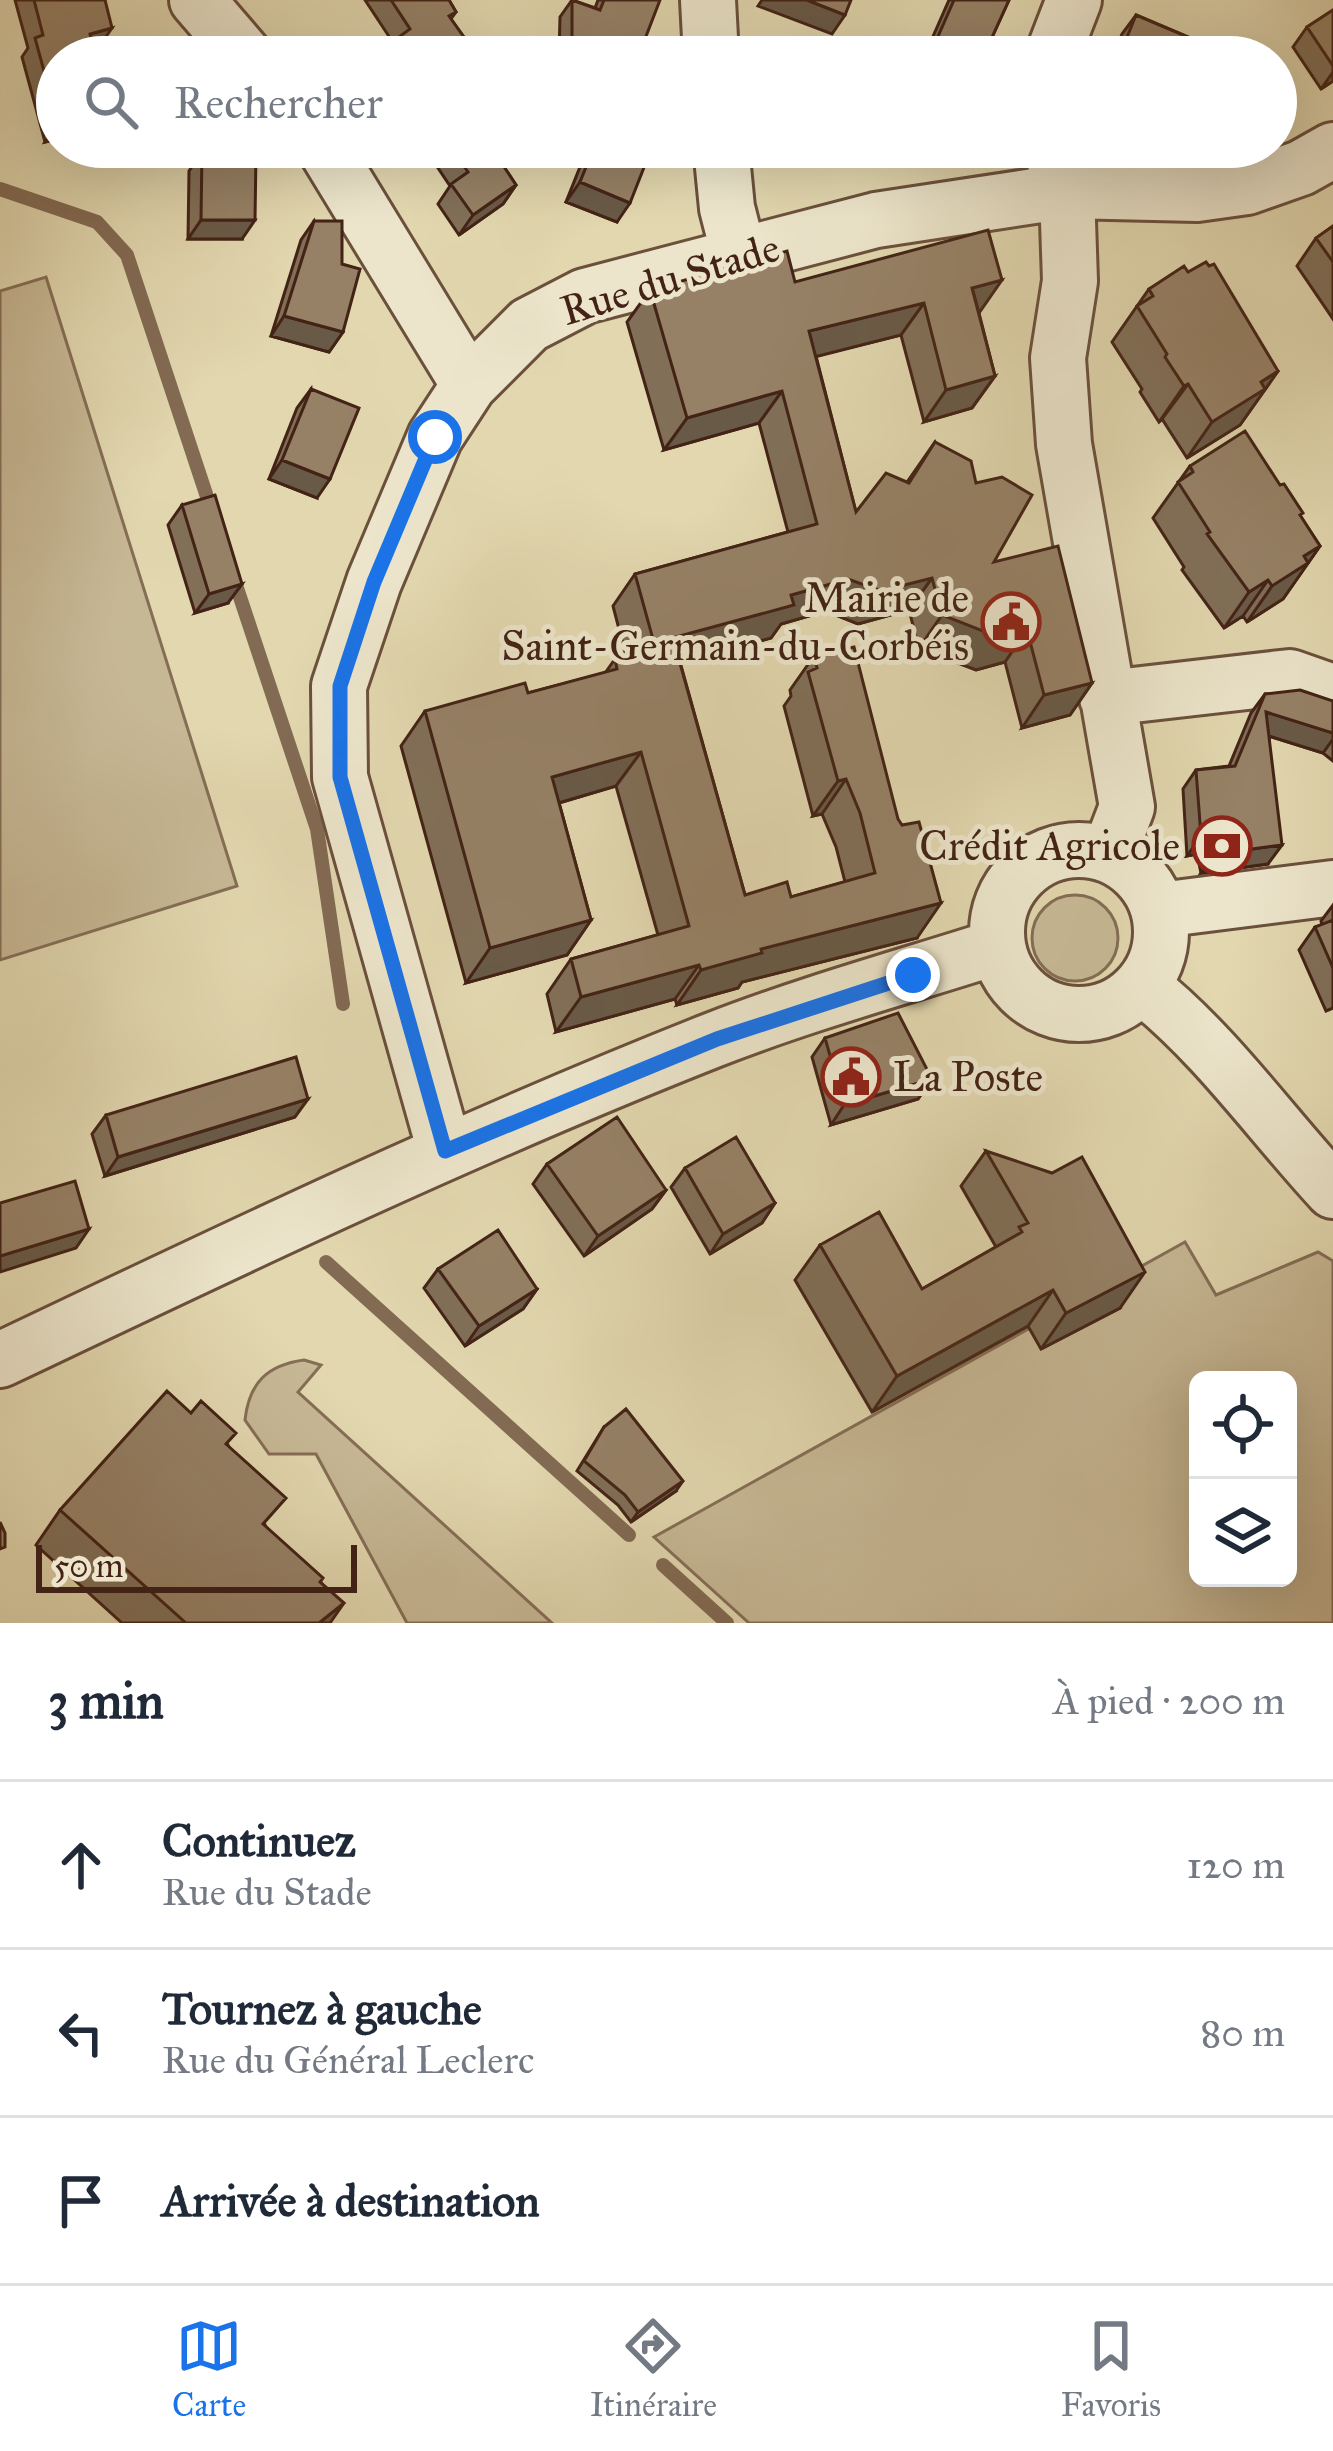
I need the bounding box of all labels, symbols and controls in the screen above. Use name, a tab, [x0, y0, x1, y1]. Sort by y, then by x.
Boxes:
search box	[36, 36, 1297, 168]
icon: search	[78, 69, 144, 135]
text: Rechercher	[174, 75, 383, 130]
street label: Rue du Stade	[554, 221, 786, 337]
route start	[408, 410, 462, 464]
place label: Mairie de Saint-Germain-du-Corbéis	[501, 572, 969, 672]
public building icon: Mairie de Saint-Germain-du-Corbéis	[980, 591, 1042, 653]
bank icon: Crédit Agricole	[1191, 815, 1253, 877]
place label: Crédit Agricole	[919, 820, 1180, 872]
route end	[886, 948, 940, 1002]
public building icon: La Poste	[820, 1046, 882, 1108]
place label: La Poste	[893, 1051, 1043, 1103]
map controls	[1189, 1371, 1297, 1587]
button: locate	[1189, 1371, 1297, 1479]
button: layers	[1189, 1479, 1297, 1587]
scale bar	[36, 1539, 357, 1592]
text: 50 m	[54, 1546, 123, 1586]
text: 3 min	[48, 1670, 164, 1732]
text: À pied · 200 m	[1053, 1677, 1285, 1725]
text: Continuez	[162, 1813, 356, 1868]
icon: ahead	[48, 1832, 114, 1898]
text: 120 m	[1186, 1841, 1285, 1889]
text: Rue du Stade	[162, 1868, 372, 1916]
text: Tournez à gauche	[162, 1981, 482, 2036]
icon: left	[48, 2000, 114, 2066]
text: 80 m	[1200, 2009, 1285, 2057]
text: Rue du Général Leclerc	[162, 2036, 534, 2084]
icon: arrive	[48, 2168, 114, 2234]
text: Arrivée à destination	[162, 2173, 540, 2228]
tab: Carte	[172, 2313, 246, 2425]
tab: Itinéraire	[590, 2313, 717, 2425]
tab: Favoris	[1061, 2313, 1161, 2425]

